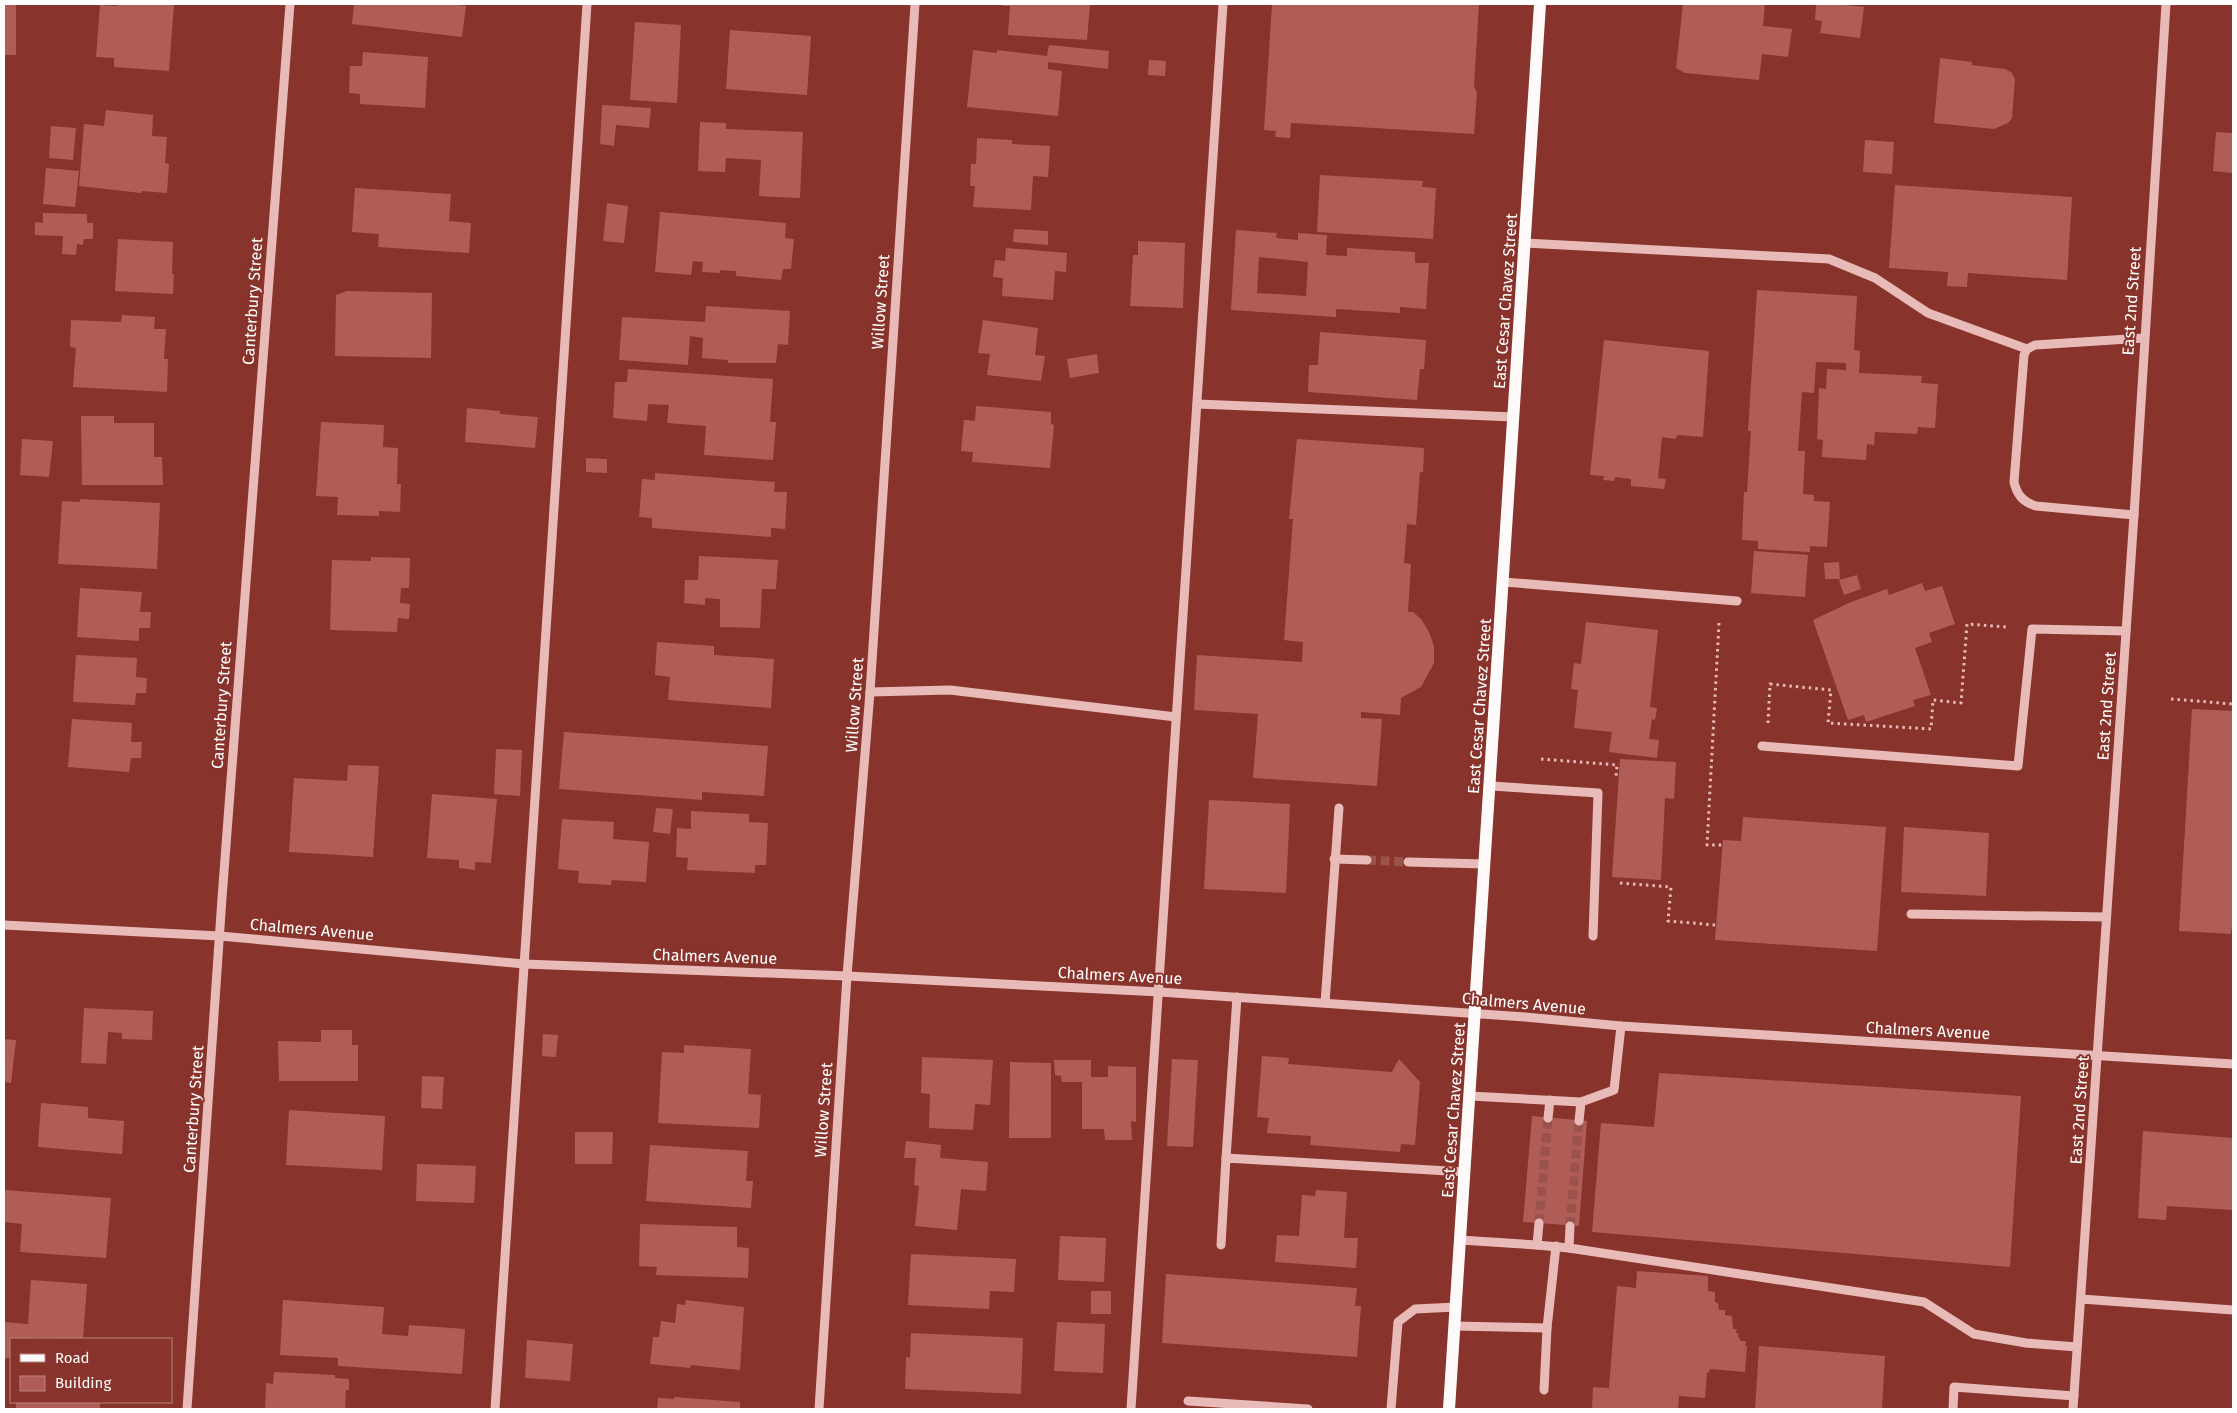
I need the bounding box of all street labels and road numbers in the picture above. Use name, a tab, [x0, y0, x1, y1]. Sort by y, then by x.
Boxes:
street label: East Cesar Chavez Street	[1490, 212, 1521, 389]
street label: Canterbury Street	[239, 236, 266, 365]
street label: East 2nd Street	[2118, 246, 2145, 356]
street label: Willow Street	[868, 254, 893, 350]
street label: East Cesar Chavez Street	[1464, 617, 1495, 794]
street label: Canterbury Street	[208, 640, 235, 769]
street label: East 2nd Street	[2093, 651, 2120, 761]
street label: Willow Street	[842, 657, 867, 753]
street label: Chalmers Avenue	[249, 915, 375, 944]
street label: Chalmers Avenue	[652, 945, 778, 968]
street label: Chalmers Avenue	[1057, 963, 1183, 988]
street label: Chalmers Avenue	[1461, 989, 1587, 1018]
street label: Chalmers Avenue	[1865, 1018, 1991, 1043]
street label: East Cesar Chavez Street	[1438, 1021, 1469, 1198]
street label: Canterbury Street	[180, 1044, 207, 1173]
street label: East 2nd Street	[2066, 1055, 2093, 1165]
street label: Willow Street	[811, 1062, 836, 1158]

